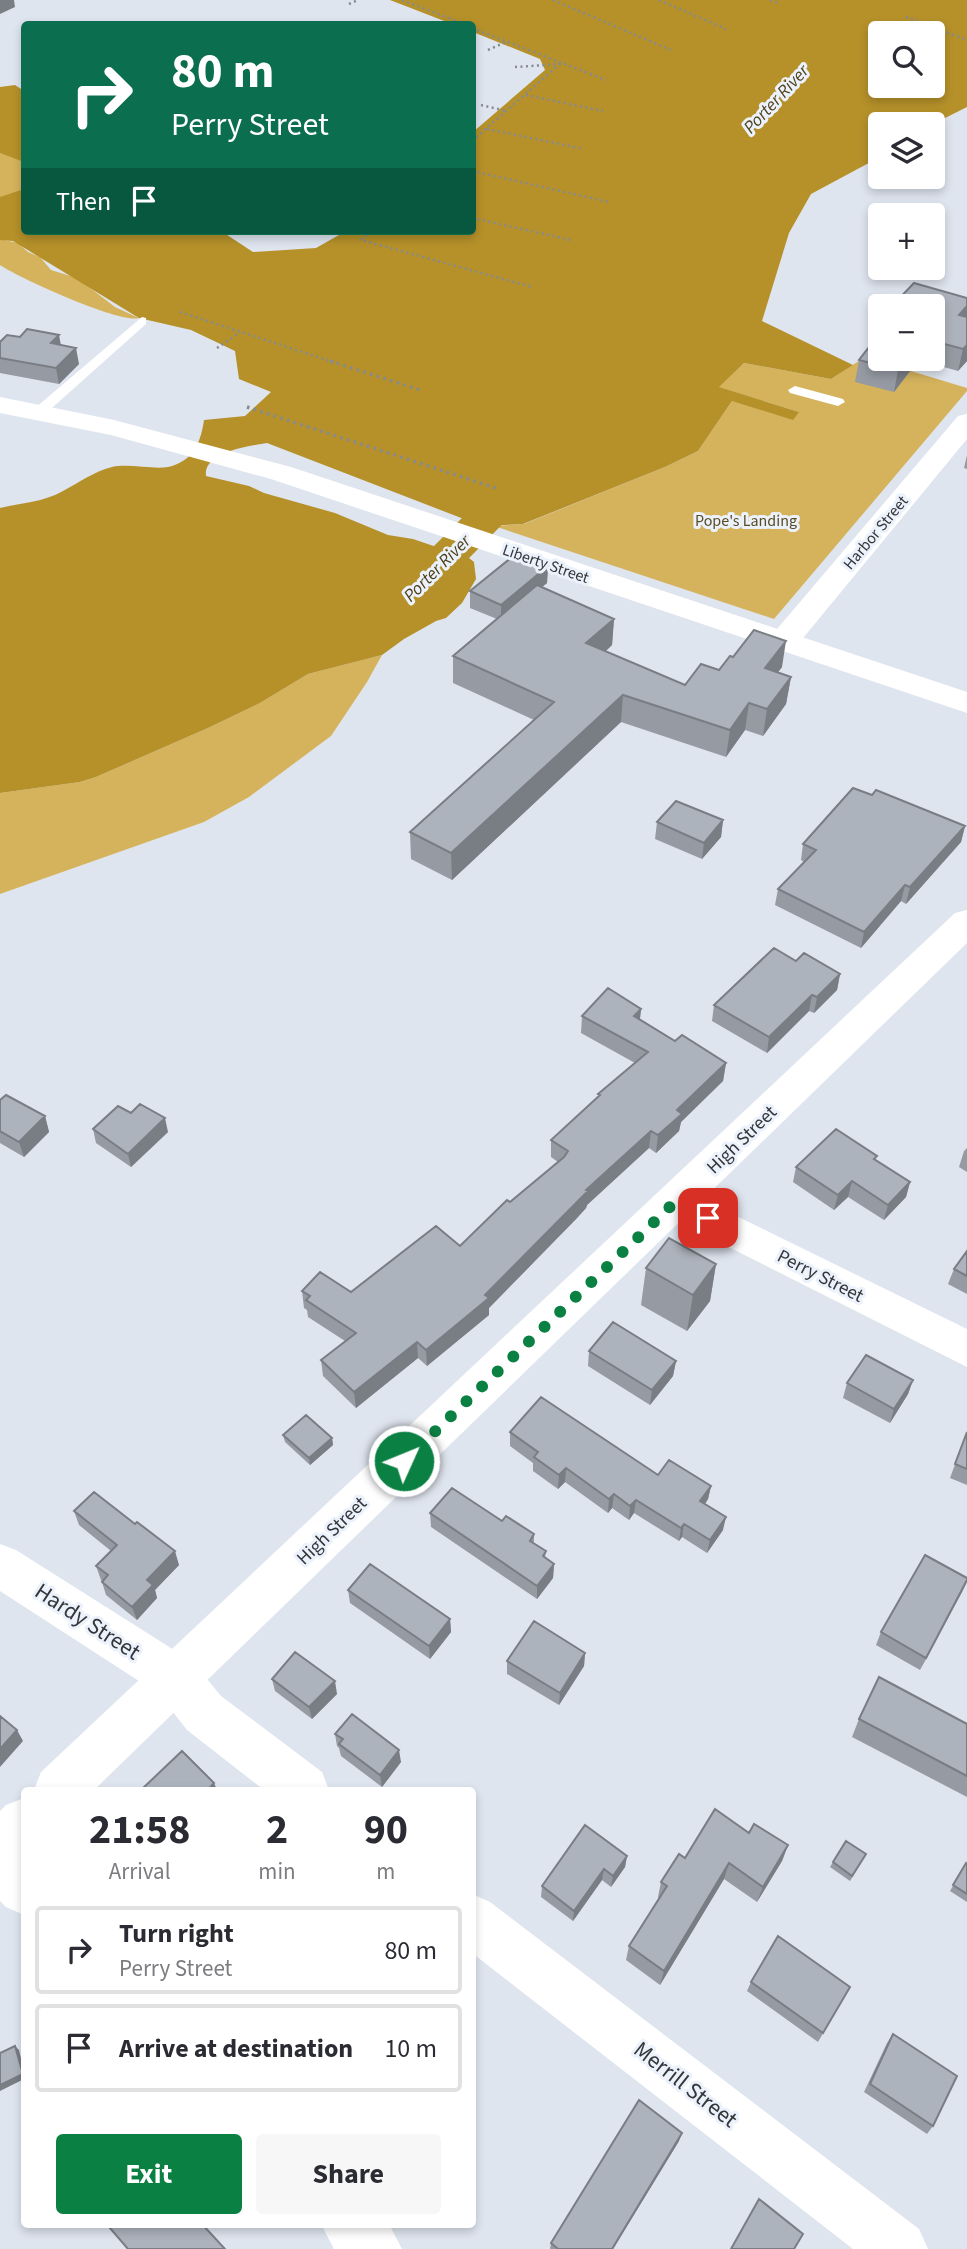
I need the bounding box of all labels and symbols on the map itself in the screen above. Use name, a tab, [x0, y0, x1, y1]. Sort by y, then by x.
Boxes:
water label: Porter River	[738, 59, 815, 139]
street label: Harbor Street	[838, 490, 914, 574]
park label: Pope's Landing	[695, 510, 797, 532]
water label: Porter River	[398, 528, 477, 608]
street label: Liberty Street	[499, 539, 592, 589]
street label: High Street	[701, 1099, 784, 1180]
pin	[678, 1188, 738, 1248]
street label: Perry Street	[772, 1243, 869, 1310]
position arrow	[367, 1424, 441, 1498]
street label: High Street	[291, 1490, 374, 1571]
street label: Hardy Street	[28, 1575, 147, 1668]
street label: Merrill Street	[627, 2033, 745, 2136]

